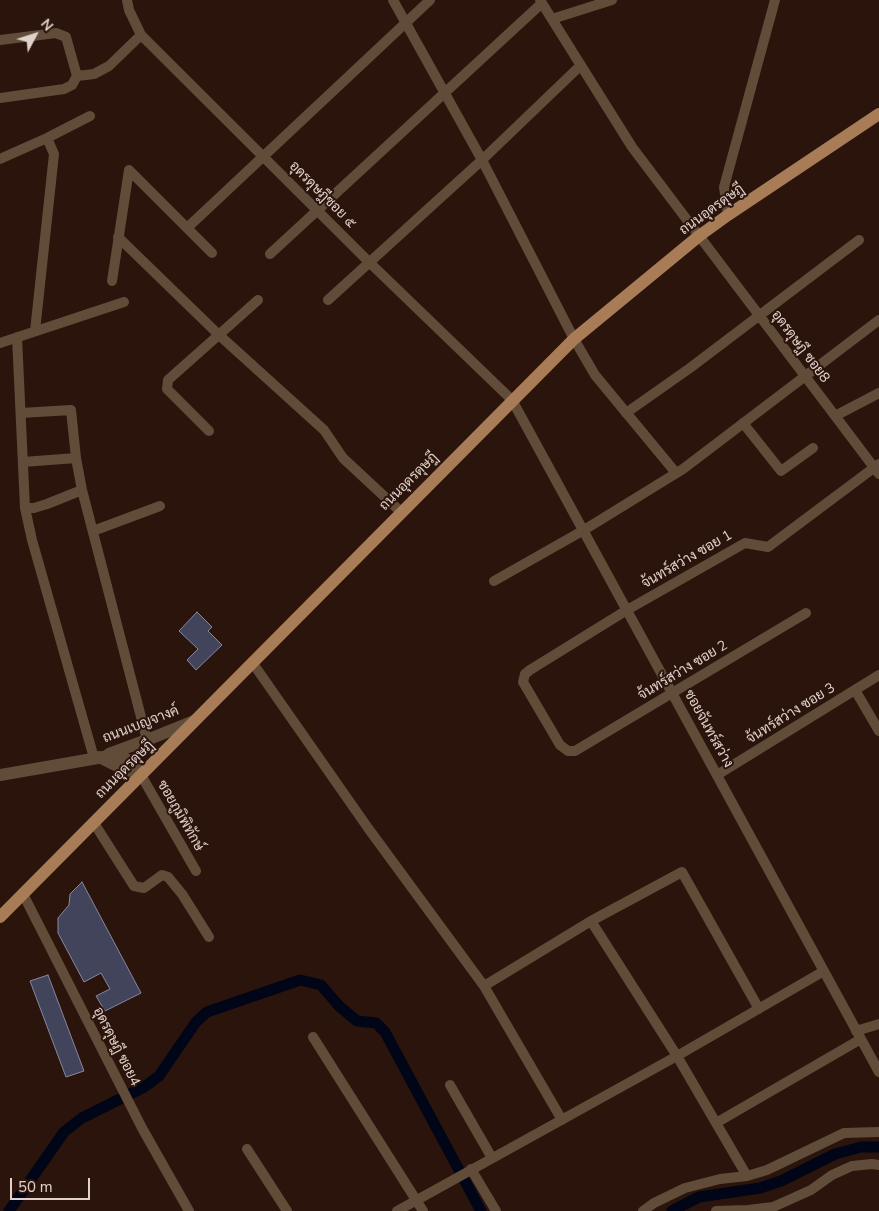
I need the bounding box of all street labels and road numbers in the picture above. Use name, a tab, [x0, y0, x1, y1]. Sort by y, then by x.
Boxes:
street label: อุดรดุษฎีซอย ๕	[285, 158, 359, 232]
street label: ถนนอุดรดุษฎี	[676, 181, 748, 239]
street label: อุดรดุษฎี ซอย8	[767, 307, 833, 387]
street label: ถนนอุดรดุษฎี	[376, 449, 442, 515]
street label: จ้นทร์สว่าง ซอย 1	[639, 527, 735, 593]
street label: จ้นทร์สว่าง ซอย 2	[635, 638, 731, 704]
street label: จ้นทร์สว่าง ซอย 3	[743, 680, 839, 748]
street label: ซอยจันทร์สว่าง	[680, 687, 736, 771]
street label: ถนนเบญจางค์	[100, 703, 182, 747]
street label: ถนนอุดรดุษฎี	[92, 737, 158, 803]
street label: ซอยภูมิพิทักษ์	[153, 778, 207, 854]
street label: อุดรดุษฎี ซอย4	[89, 1005, 143, 1089]

